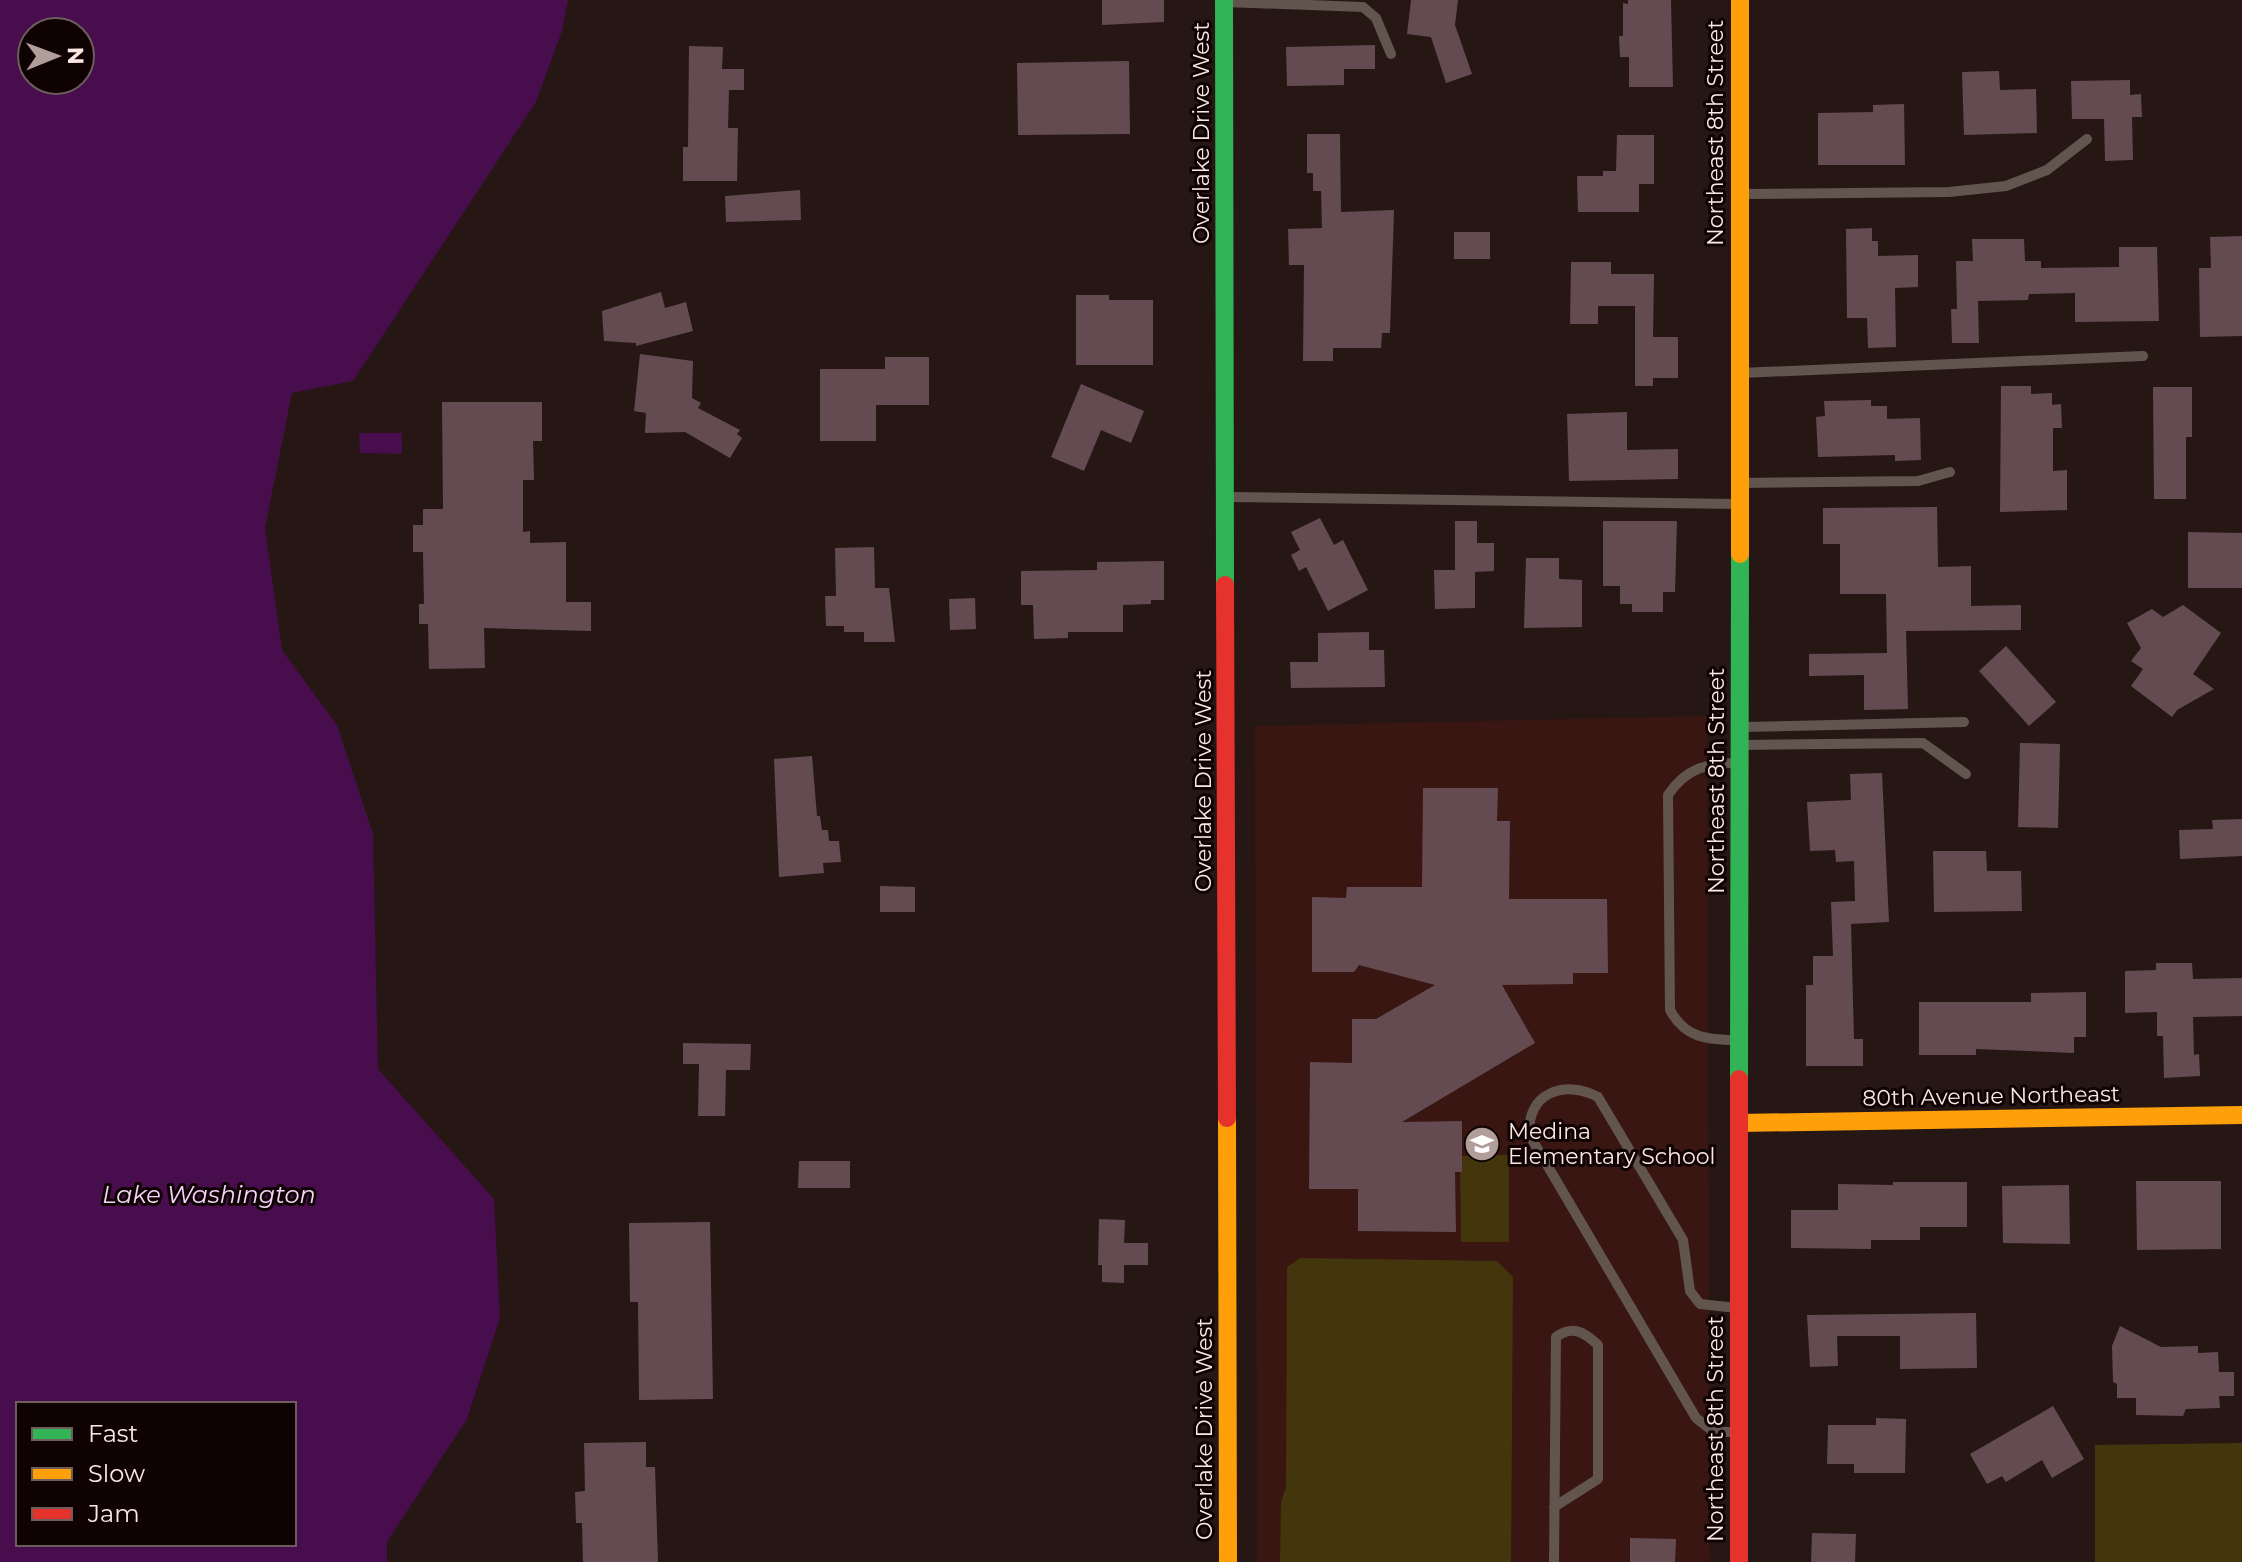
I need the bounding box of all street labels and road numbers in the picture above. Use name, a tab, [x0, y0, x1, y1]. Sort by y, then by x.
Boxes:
street label: Northeast 8th Street	[1702, 20, 1729, 246]
street label: Overlake Drive West	[1188, 22, 1215, 244]
street label: Northeast 8th Street	[1703, 668, 1730, 894]
street label: Overlake Drive West	[1190, 670, 1217, 892]
street label: 80th Avenue Northeast	[1862, 1080, 2120, 1112]
street label: Northeast 8th Street	[1702, 1316, 1729, 1542]
street label: Overlake Drive West	[1191, 1318, 1218, 1540]

